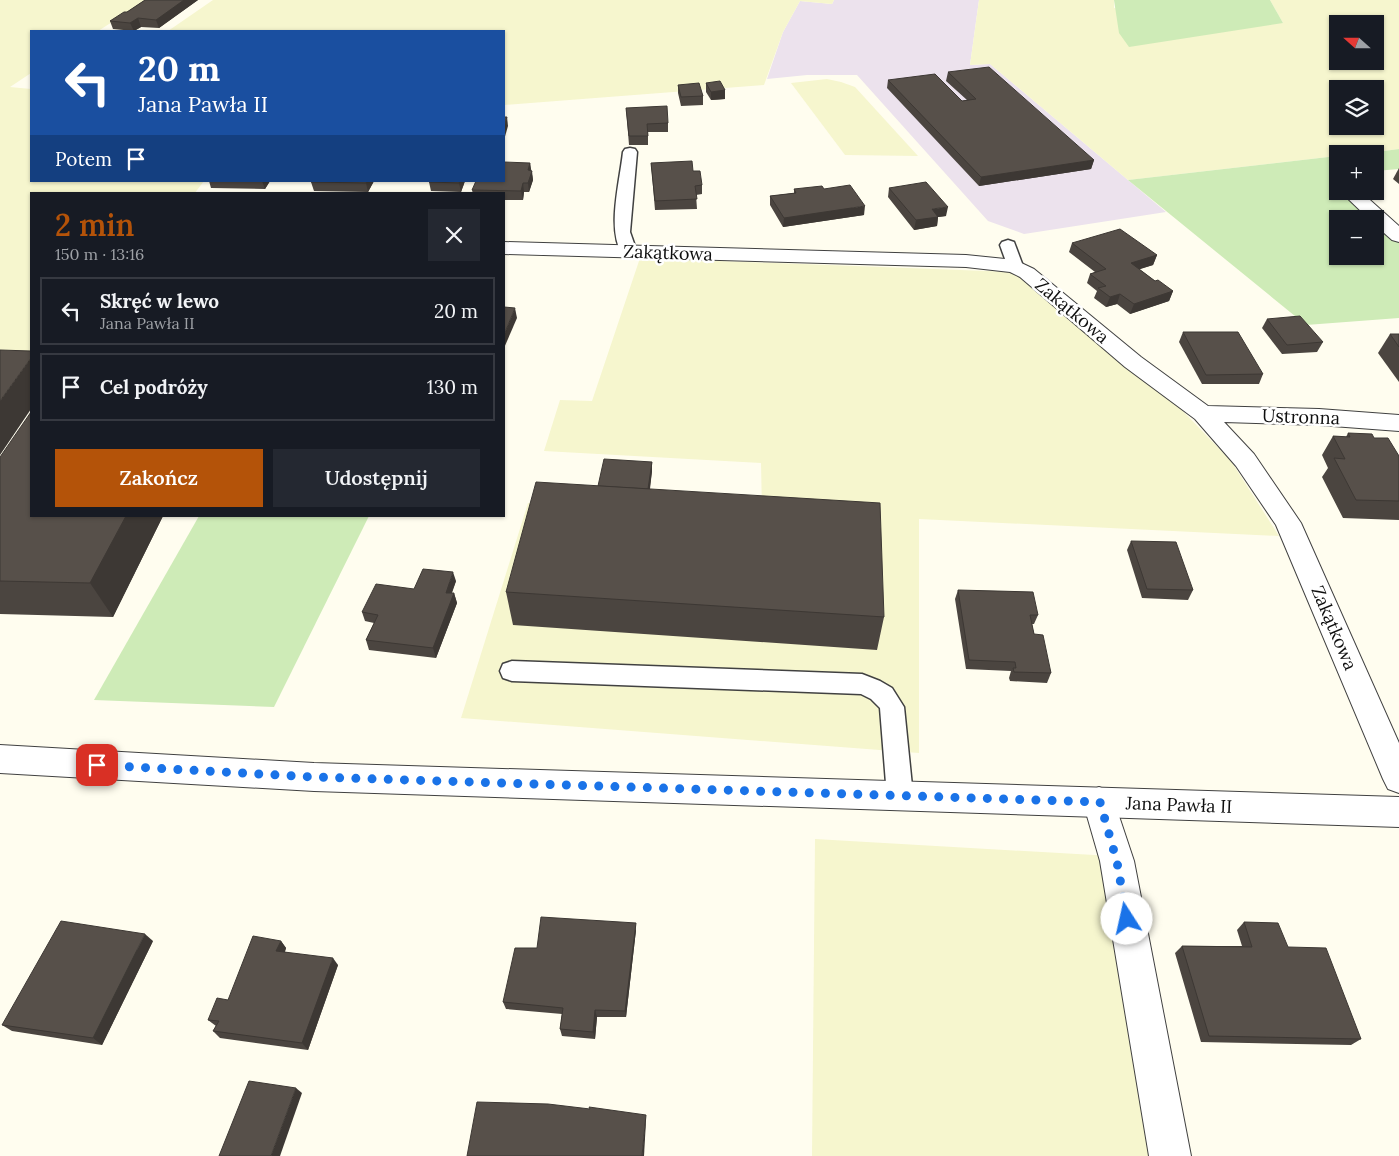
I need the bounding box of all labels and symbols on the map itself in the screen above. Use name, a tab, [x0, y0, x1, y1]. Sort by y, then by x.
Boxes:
north arrow	[1329, 15, 1384, 70]
street label: Zakątkowa	[623, 239, 713, 266]
street label: Zakątkowa	[1031, 273, 1114, 348]
street label: Ustronna	[1262, 404, 1340, 429]
street label: Zakątkowa	[1306, 582, 1363, 673]
pin	[76, 744, 118, 786]
street label: Jana Pawła II	[1124, 791, 1233, 818]
position arrow	[1100, 892, 1152, 944]

